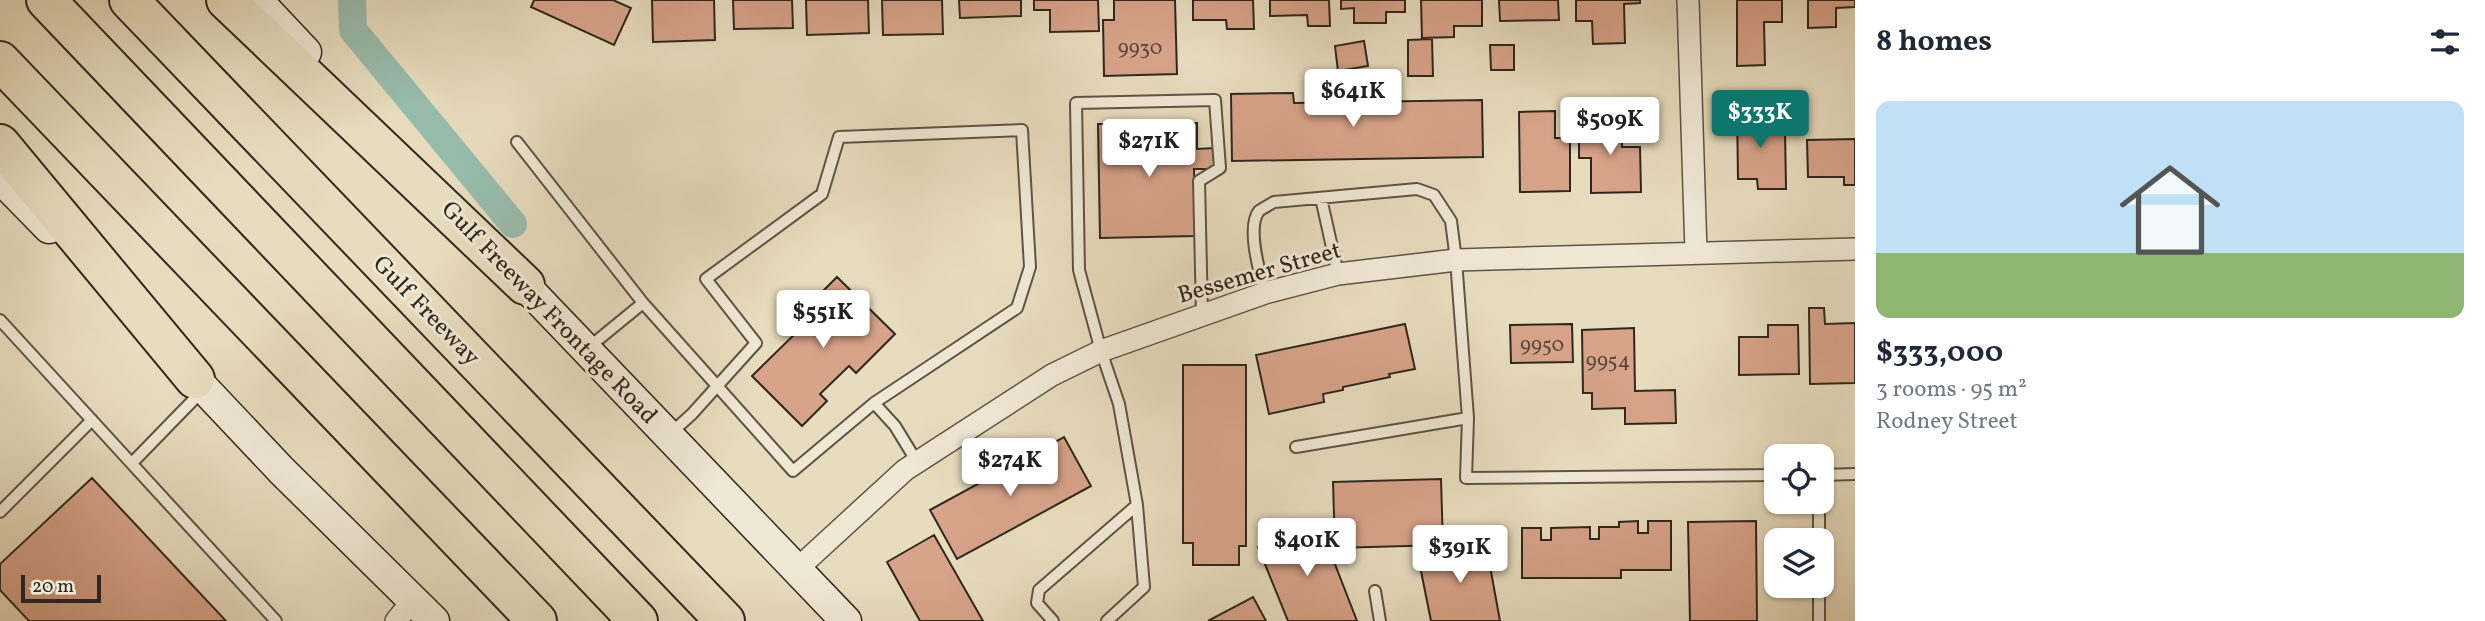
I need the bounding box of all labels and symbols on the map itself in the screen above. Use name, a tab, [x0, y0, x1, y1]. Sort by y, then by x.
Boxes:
house number: 9930	[1118, 34, 1162, 63]
pin: $641K	[1304, 69, 1402, 129]
pin: $333K	[1711, 90, 1809, 150]
pin: $509K	[1561, 97, 1659, 157]
pin: $271K	[1100, 120, 1198, 179]
street label: Gulf Freeway Frontage Road	[433, 194, 665, 433]
street label: Bessemer Street	[1174, 234, 1345, 314]
street label: Gulf Freeway	[364, 249, 487, 374]
pin: $551K	[774, 290, 872, 350]
house number: 9950	[1520, 331, 1564, 360]
house number: 9954	[1586, 347, 1630, 376]
pin: $274K	[961, 438, 1059, 498]
pin: $401K	[1258, 518, 1356, 578]
pin: $391K	[1411, 526, 1509, 585]
scale bar	[21, 572, 102, 604]

